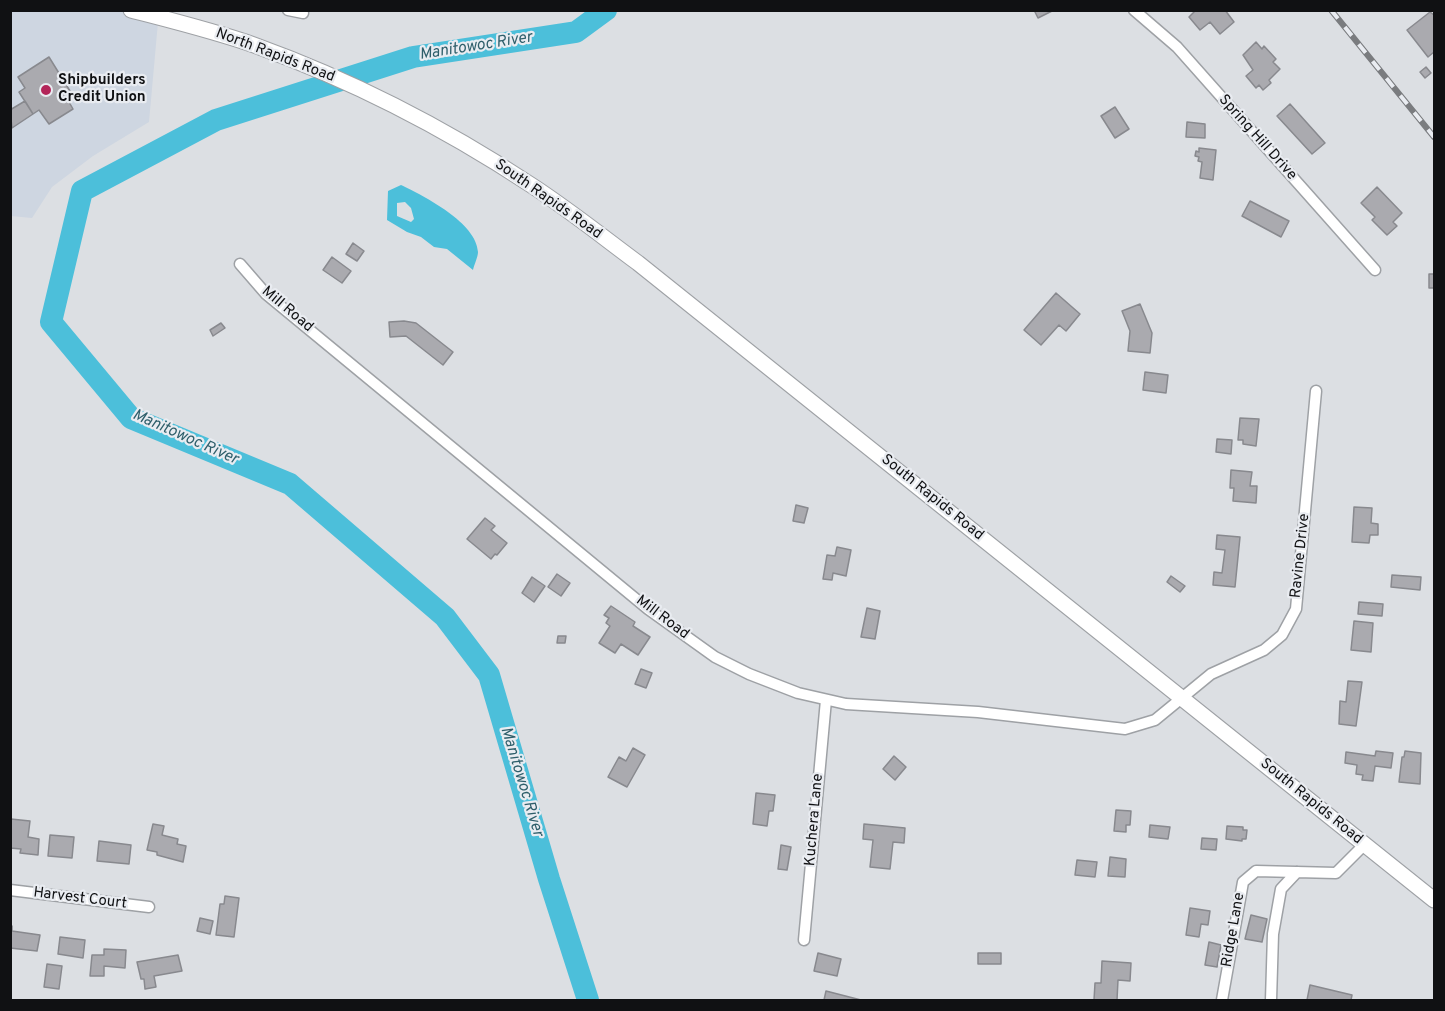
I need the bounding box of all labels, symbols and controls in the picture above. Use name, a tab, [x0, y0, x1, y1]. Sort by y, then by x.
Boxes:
street label: North Rapids Road	[213, 25, 337, 87]
water label: Manitowoc River	[418, 29, 534, 65]
place label: Shipbuilders Credit Union	[58, 72, 146, 107]
marker: Shipbuilders Credit Union	[39, 83, 53, 97]
street label: Spring Hill Drive	[1214, 92, 1300, 184]
street label: South Rapids Road	[491, 156, 605, 244]
street label: Mill Road	[257, 283, 317, 337]
water label: Manitowoc River	[129, 406, 241, 470]
street label: South Rapids Road	[877, 451, 987, 545]
street label: Ravine Drive	[1288, 513, 1314, 599]
street label: Mill Road	[632, 592, 692, 644]
water label: Manitowoc River	[495, 725, 547, 839]
street label: South Rapids Road	[1256, 755, 1366, 849]
street label: Kuchera Lane	[802, 773, 828, 867]
street label: Harvest Court	[32, 884, 128, 914]
street label: Ridge Lane	[1219, 891, 1249, 969]

